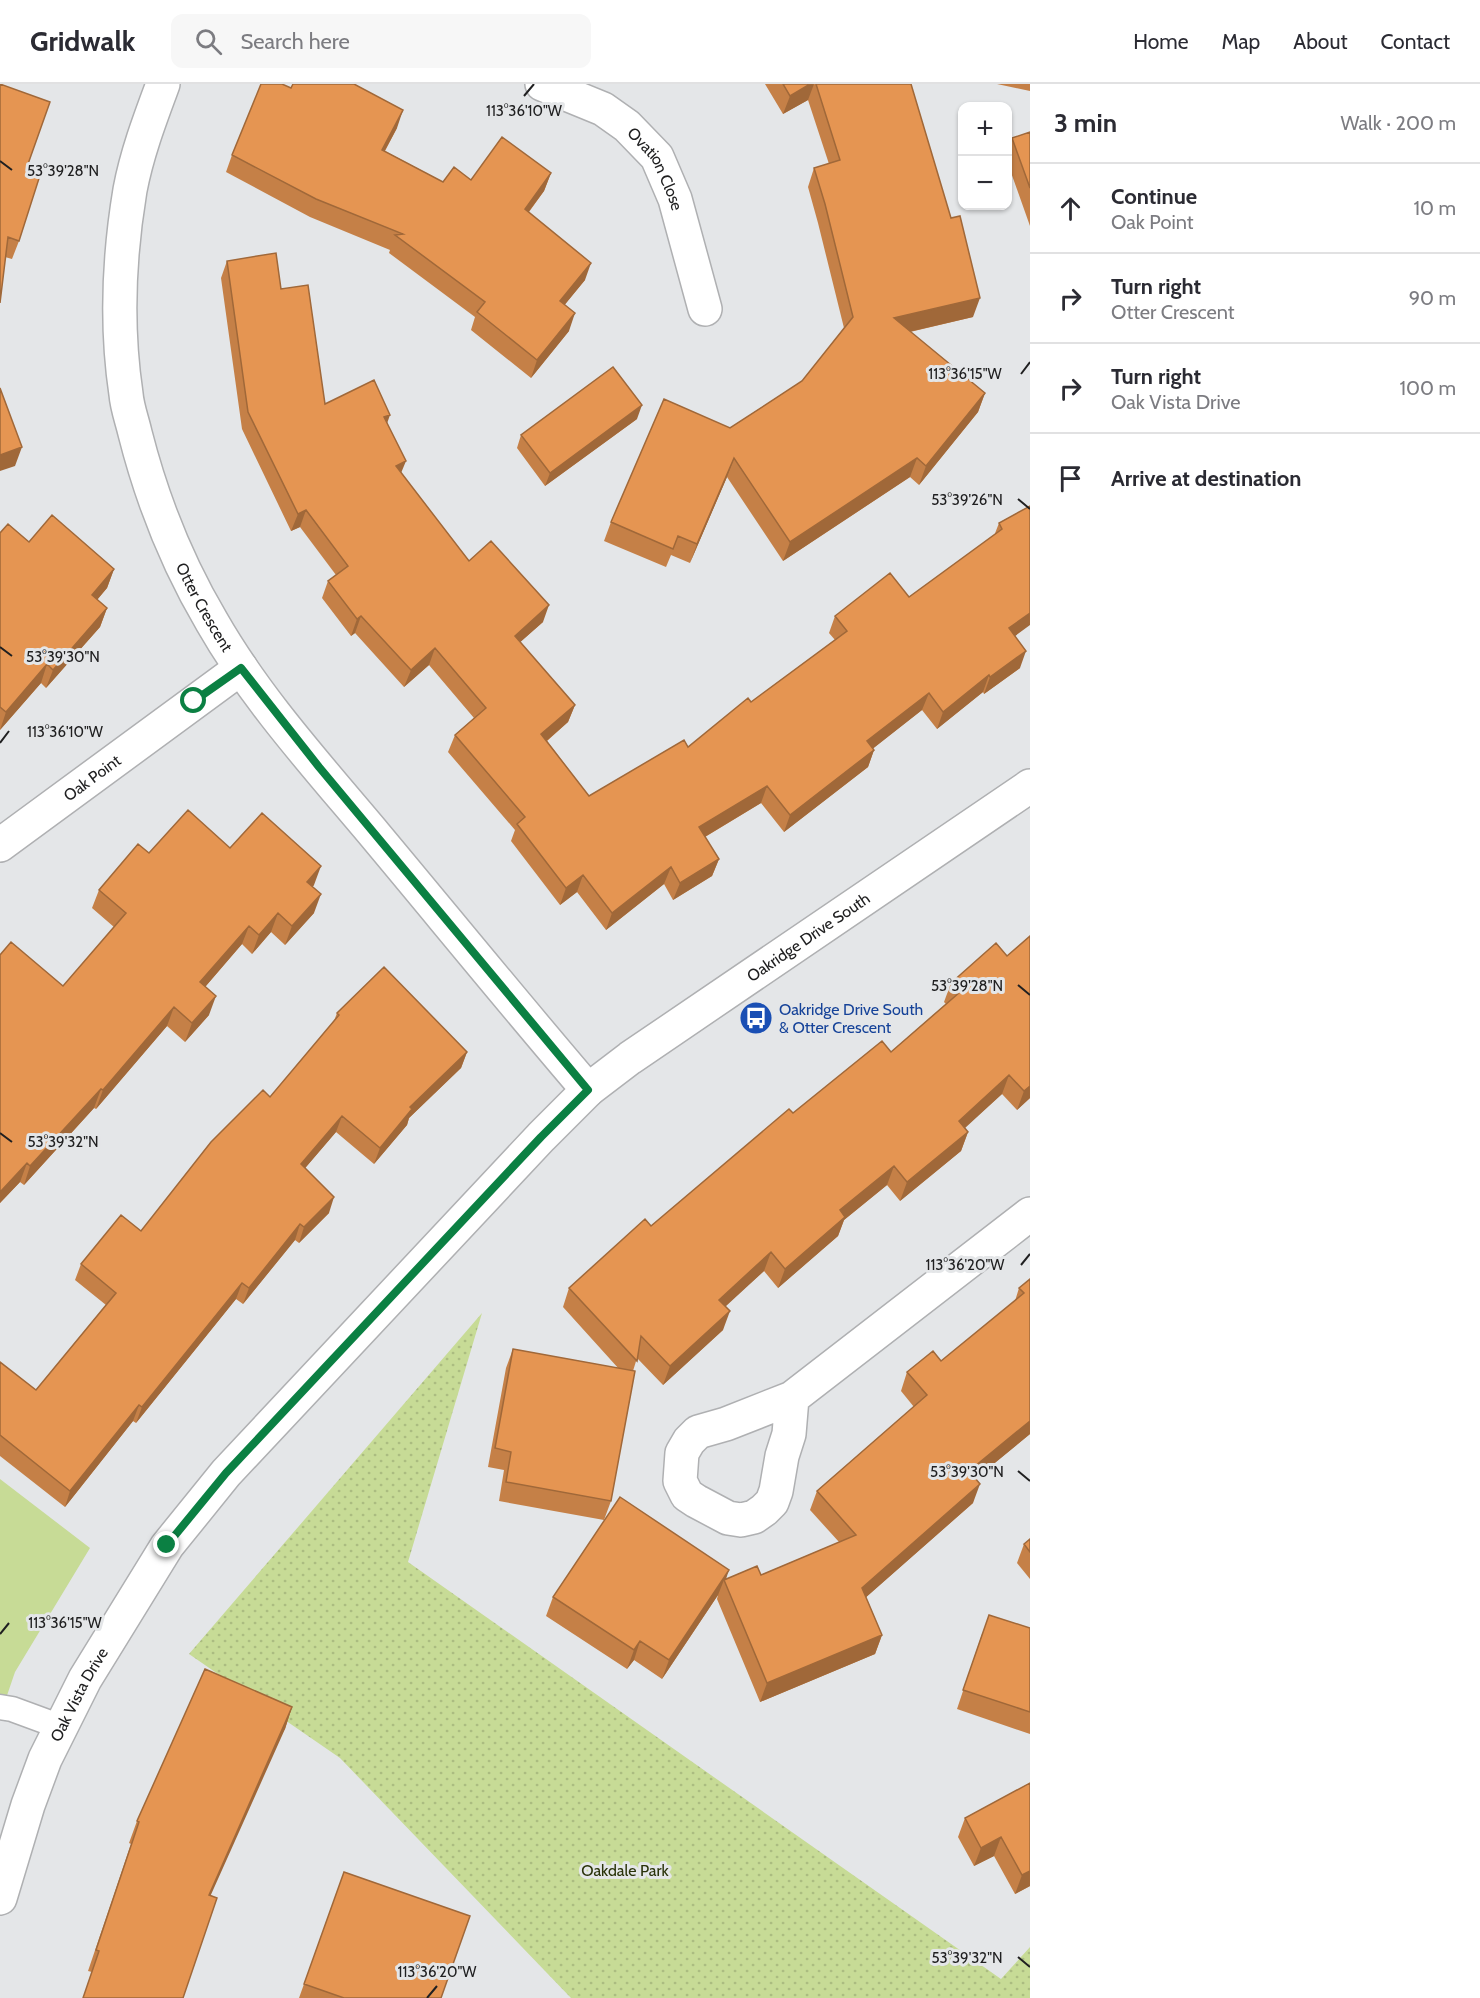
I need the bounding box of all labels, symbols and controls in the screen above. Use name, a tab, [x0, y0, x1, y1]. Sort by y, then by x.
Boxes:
search box	[171, 14, 591, 68]
text: Gridwalk	[30, 24, 135, 58]
icon: search	[192, 25, 225, 58]
text: Search here	[240, 28, 350, 55]
text: Home	[1133, 29, 1189, 54]
text: Map	[1222, 29, 1260, 54]
text: About	[1293, 29, 1347, 54]
text: Contact	[1380, 29, 1450, 54]
text: 113°36'10"W	[486, 102, 563, 120]
map controls	[958, 102, 1012, 210]
button: +	[958, 102, 1012, 156]
text: 3 min	[1054, 107, 1117, 139]
text: Walk · 200 m	[1340, 111, 1456, 135]
street label: Ovation Close	[624, 123, 687, 212]
button: −	[958, 156, 1012, 210]
text: 53°39'28"N	[27, 162, 99, 180]
text: Continue	[1111, 183, 1197, 210]
icon: ahead	[1054, 192, 1087, 225]
text: 10 m	[1413, 196, 1456, 220]
text: Oak Point	[1111, 210, 1193, 234]
text: Turn right	[1111, 273, 1201, 300]
icon: right	[1054, 282, 1087, 315]
text: 90 m	[1409, 286, 1456, 310]
text: Otter Crescent	[1111, 300, 1235, 324]
text: Turn right	[1111, 363, 1201, 390]
text: 113°36'15"W	[928, 365, 1003, 383]
icon: right	[1054, 372, 1087, 405]
text: 100 m	[1400, 376, 1456, 400]
text: Oak Vista Drive	[1111, 390, 1241, 414]
icon: arrive	[1054, 462, 1087, 495]
text: Arrive at destination	[1111, 465, 1301, 492]
text: 53°39'26"N	[931, 491, 1003, 509]
street label: Otter Crescent	[172, 559, 237, 655]
text: 53°39'30"N	[26, 648, 100, 666]
route start	[180, 687, 206, 713]
text: 113°36'10"W	[27, 723, 104, 741]
street label: Oak Point	[60, 750, 125, 805]
street label: Oakridge Drive South	[743, 888, 873, 985]
text: 53°39'28"N	[931, 977, 1003, 995]
bus stop icon: Oakridge Drive South & Otter Crescent	[738, 1000, 774, 1036]
place label: Oakridge Drive South & Otter Crescent	[779, 1000, 923, 1037]
text: 53°39'32"N	[27, 1133, 99, 1151]
text: 113°36'20"W	[926, 1256, 1005, 1274]
text: 53°39'30"N	[930, 1463, 1004, 1481]
route end	[153, 1531, 179, 1557]
text: 113°36'15"W	[28, 1614, 103, 1632]
street label: Oak Vista Drive	[46, 1644, 112, 1745]
park label: Oakdale Park	[581, 1861, 670, 1880]
text: 53°39'32"N	[931, 1949, 1003, 1967]
text: 113°36'20"W	[398, 1963, 477, 1981]

